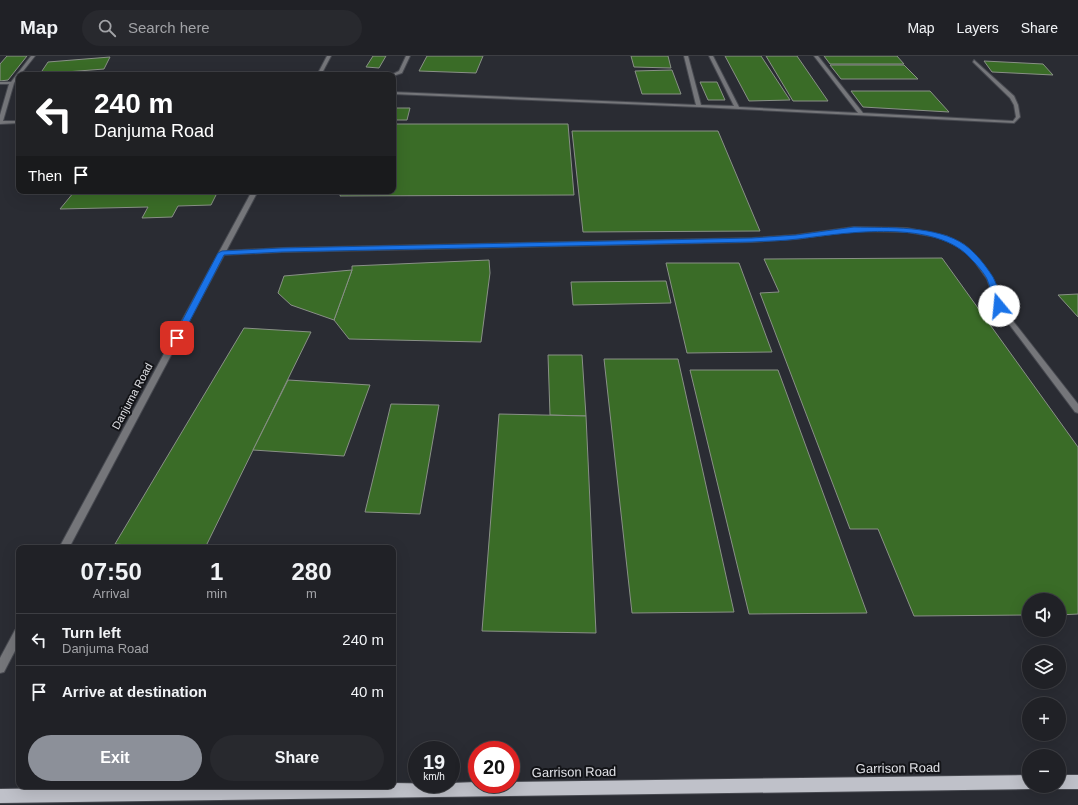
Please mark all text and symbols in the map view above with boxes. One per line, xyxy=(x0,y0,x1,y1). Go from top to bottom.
search box xyxy=(82,10,362,46)
text: Map xyxy=(20,17,58,38)
icon: search xyxy=(96,17,118,39)
text: Search here xyxy=(128,19,210,36)
text: Map xyxy=(907,20,935,36)
text: Layers xyxy=(957,20,999,36)
text: Share xyxy=(1021,20,1058,36)
icon: left xyxy=(28,88,80,140)
text: 240 m xyxy=(94,88,173,119)
text: Danjuma Road xyxy=(94,121,214,141)
icon: arrive xyxy=(70,164,92,186)
text: Then xyxy=(28,167,62,184)
position arrow xyxy=(978,285,1020,327)
pin xyxy=(160,321,194,355)
icon: arrive xyxy=(166,327,188,349)
street label: Danjuma Road xyxy=(109,361,155,431)
text: 07:50 xyxy=(80,558,142,585)
text: 1 xyxy=(210,558,223,585)
text: 280 xyxy=(292,558,332,585)
text: Arrival xyxy=(93,586,130,601)
text: min xyxy=(206,586,227,601)
text: m xyxy=(306,586,317,601)
map controls xyxy=(1022,593,1066,793)
button: sound xyxy=(1022,593,1066,637)
text: Turn left xyxy=(62,624,121,641)
icon: left xyxy=(28,629,50,651)
text: 240 m xyxy=(342,631,384,648)
text: Danjuma Road xyxy=(62,641,149,656)
button: layers xyxy=(1022,645,1066,689)
icon: arrive xyxy=(28,681,50,703)
text: Arrive at destination xyxy=(62,683,207,700)
text: 40 m xyxy=(351,683,384,700)
button: + xyxy=(1022,697,1066,741)
button: Exit xyxy=(28,735,202,781)
button: Share xyxy=(210,735,384,781)
speed limit sign: 20 xyxy=(468,741,520,793)
button: − xyxy=(1022,749,1066,793)
text: 19 xyxy=(423,751,445,773)
street label: Garrison Road xyxy=(856,760,940,776)
street label: Garrison Road xyxy=(532,764,616,780)
text: km/h xyxy=(423,771,445,782)

